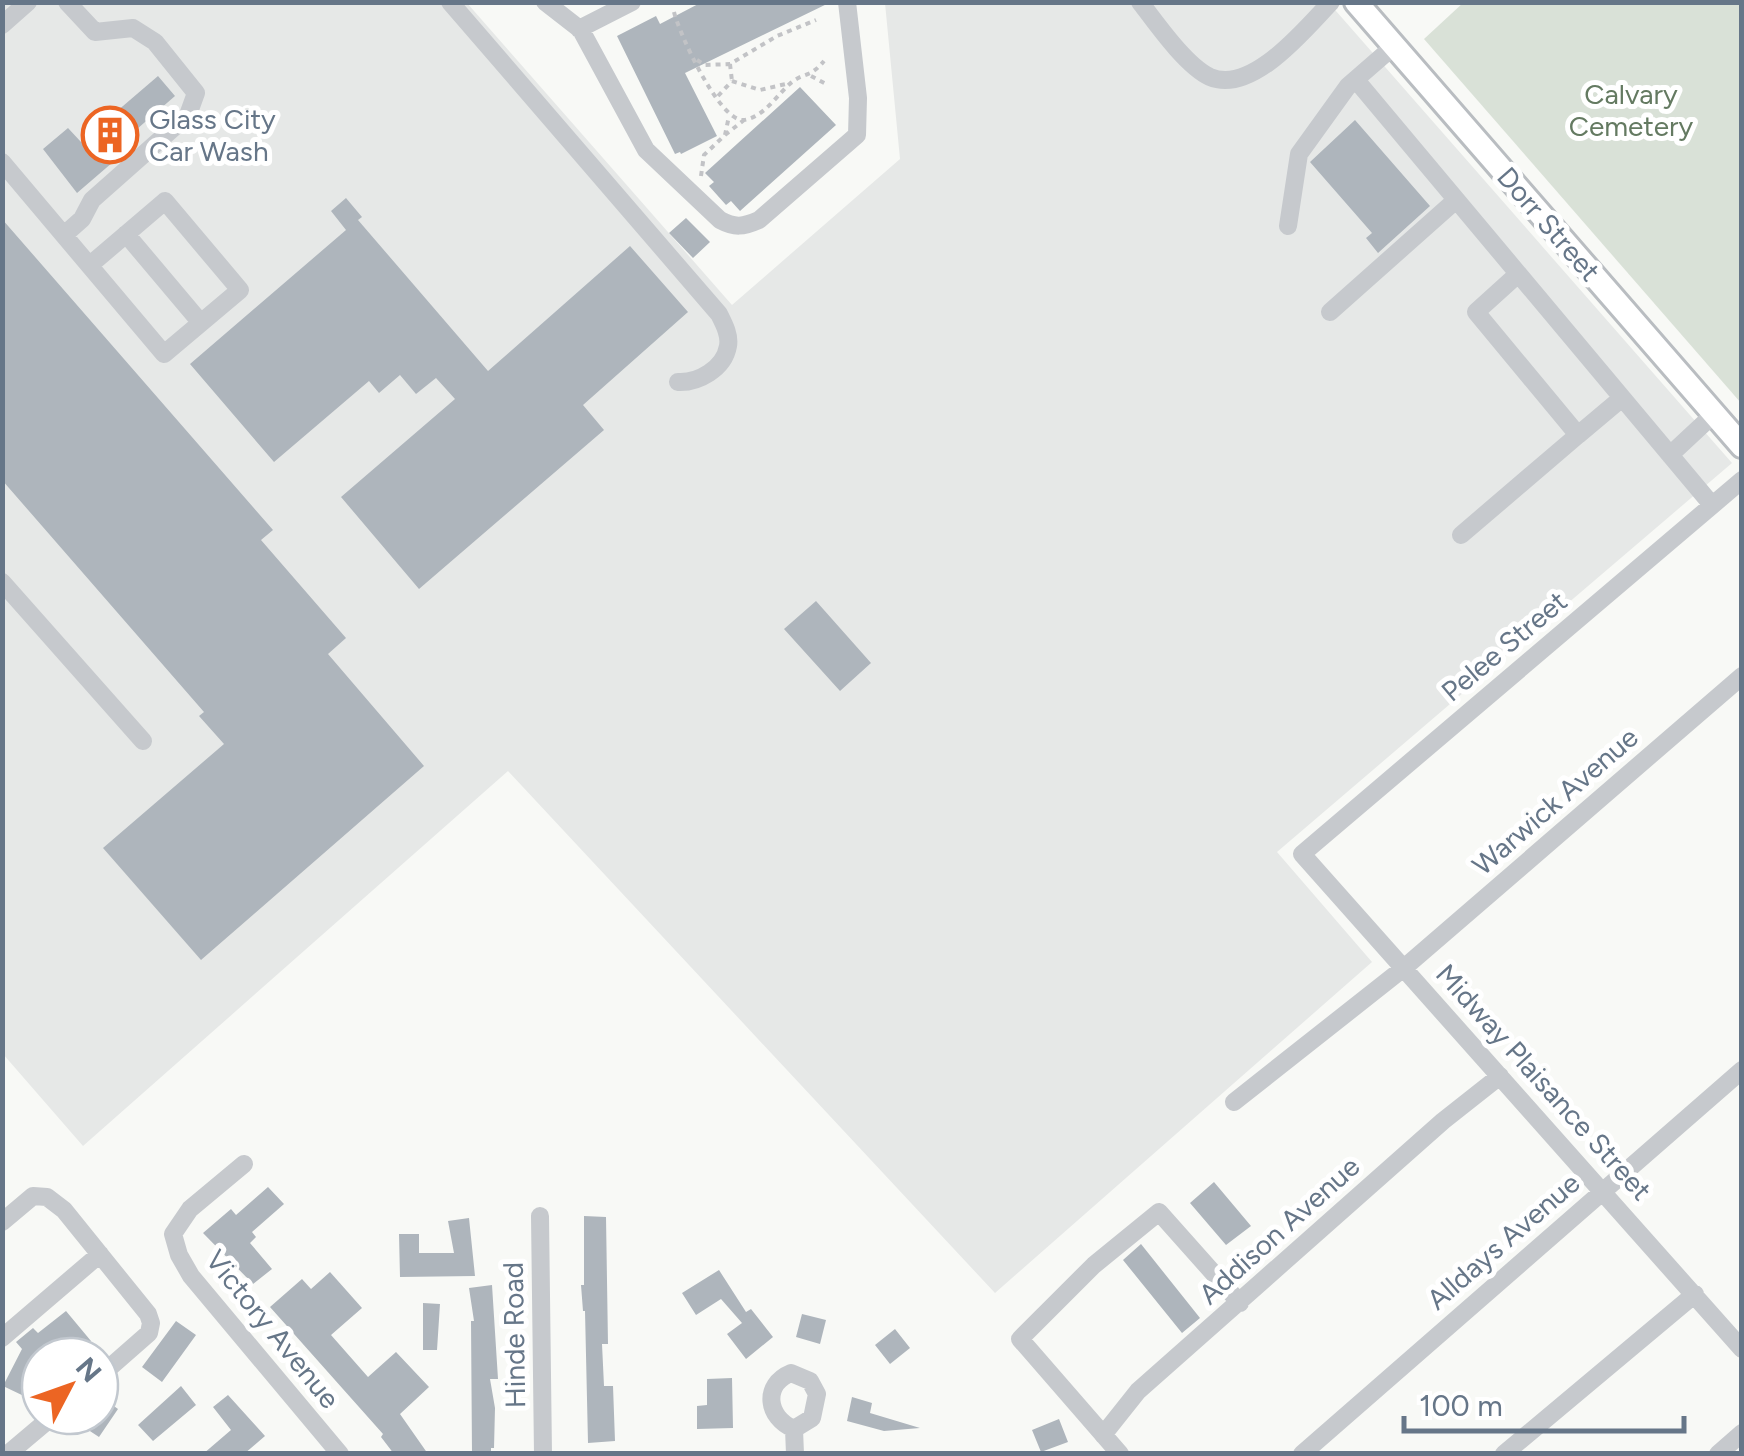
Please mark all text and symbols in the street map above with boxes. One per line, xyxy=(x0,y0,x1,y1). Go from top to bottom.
park label: Calvary Cemetery xyxy=(1569,77,1694,143)
place label: Glass City Car Wash xyxy=(149,102,276,168)
building icon: Glass City Car Wash xyxy=(80,105,140,165)
street label: Dorr Street xyxy=(1490,160,1608,288)
street label: Pelee Street xyxy=(1434,584,1574,708)
street label: Warwick Avenue xyxy=(1465,720,1645,882)
street label: Midway Plaisance Street xyxy=(1429,957,1659,1207)
street label: Addison Avenue xyxy=(1192,1149,1366,1311)
street label: Alldays Avenue xyxy=(1420,1165,1586,1317)
street label: Victory Avenue xyxy=(199,1243,347,1415)
street label: Hinde Road xyxy=(496,1262,532,1408)
north arrow xyxy=(20,1336,120,1436)
text: N xyxy=(69,1350,109,1389)
scale bar xyxy=(1404,1371,1684,1433)
text: 100 m xyxy=(1419,1387,1503,1424)

